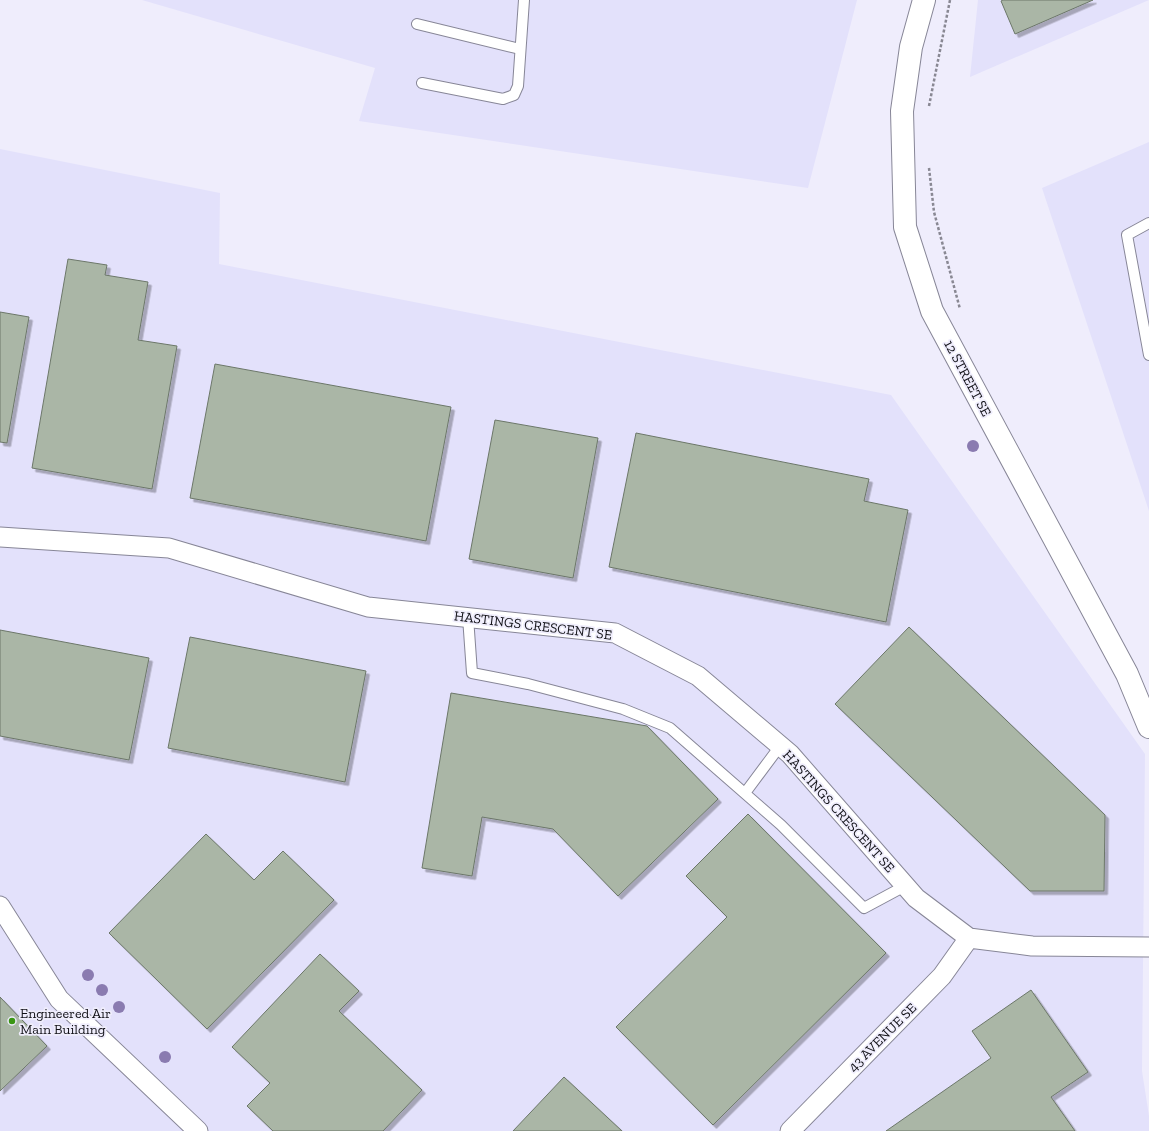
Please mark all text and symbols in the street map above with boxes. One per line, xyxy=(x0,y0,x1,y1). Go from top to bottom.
street label: 12 STREET SE xyxy=(940,337,995,419)
street label: HASTINGS CRESCENT SE xyxy=(453,607,613,644)
street label: HASTINGS CRESCENT SE xyxy=(779,747,898,876)
street label: 43 AVENUE SE xyxy=(845,1000,920,1075)
place label: Engineered Air Main Building xyxy=(20,1005,111,1038)
marker: Engineered Air Main Building xyxy=(7,1016,17,1026)

